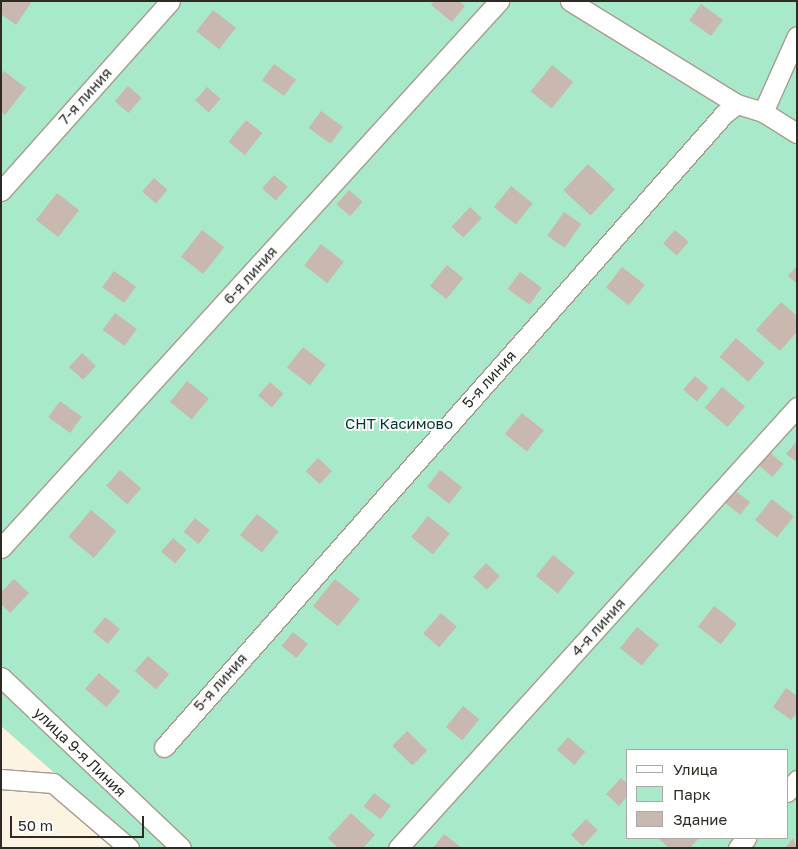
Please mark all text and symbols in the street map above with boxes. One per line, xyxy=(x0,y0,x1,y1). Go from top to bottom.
street label: 7-я линия xyxy=(55,64,115,128)
street label: 6-я линия xyxy=(219,242,281,308)
street label: 5-я линия xyxy=(458,346,520,412)
park label: СНТ Касимово xyxy=(345,415,453,433)
street label: 4-я линия xyxy=(567,594,629,660)
street label: 5-я линия xyxy=(189,649,251,715)
street label: улица 9-я Линия xyxy=(30,703,130,801)
legend xyxy=(626,749,788,839)
text: Улица xyxy=(673,760,718,778)
text: Парк xyxy=(673,785,711,803)
scale bar xyxy=(12,806,146,838)
text: Здание xyxy=(673,810,727,828)
text: 50 m xyxy=(18,816,53,834)

